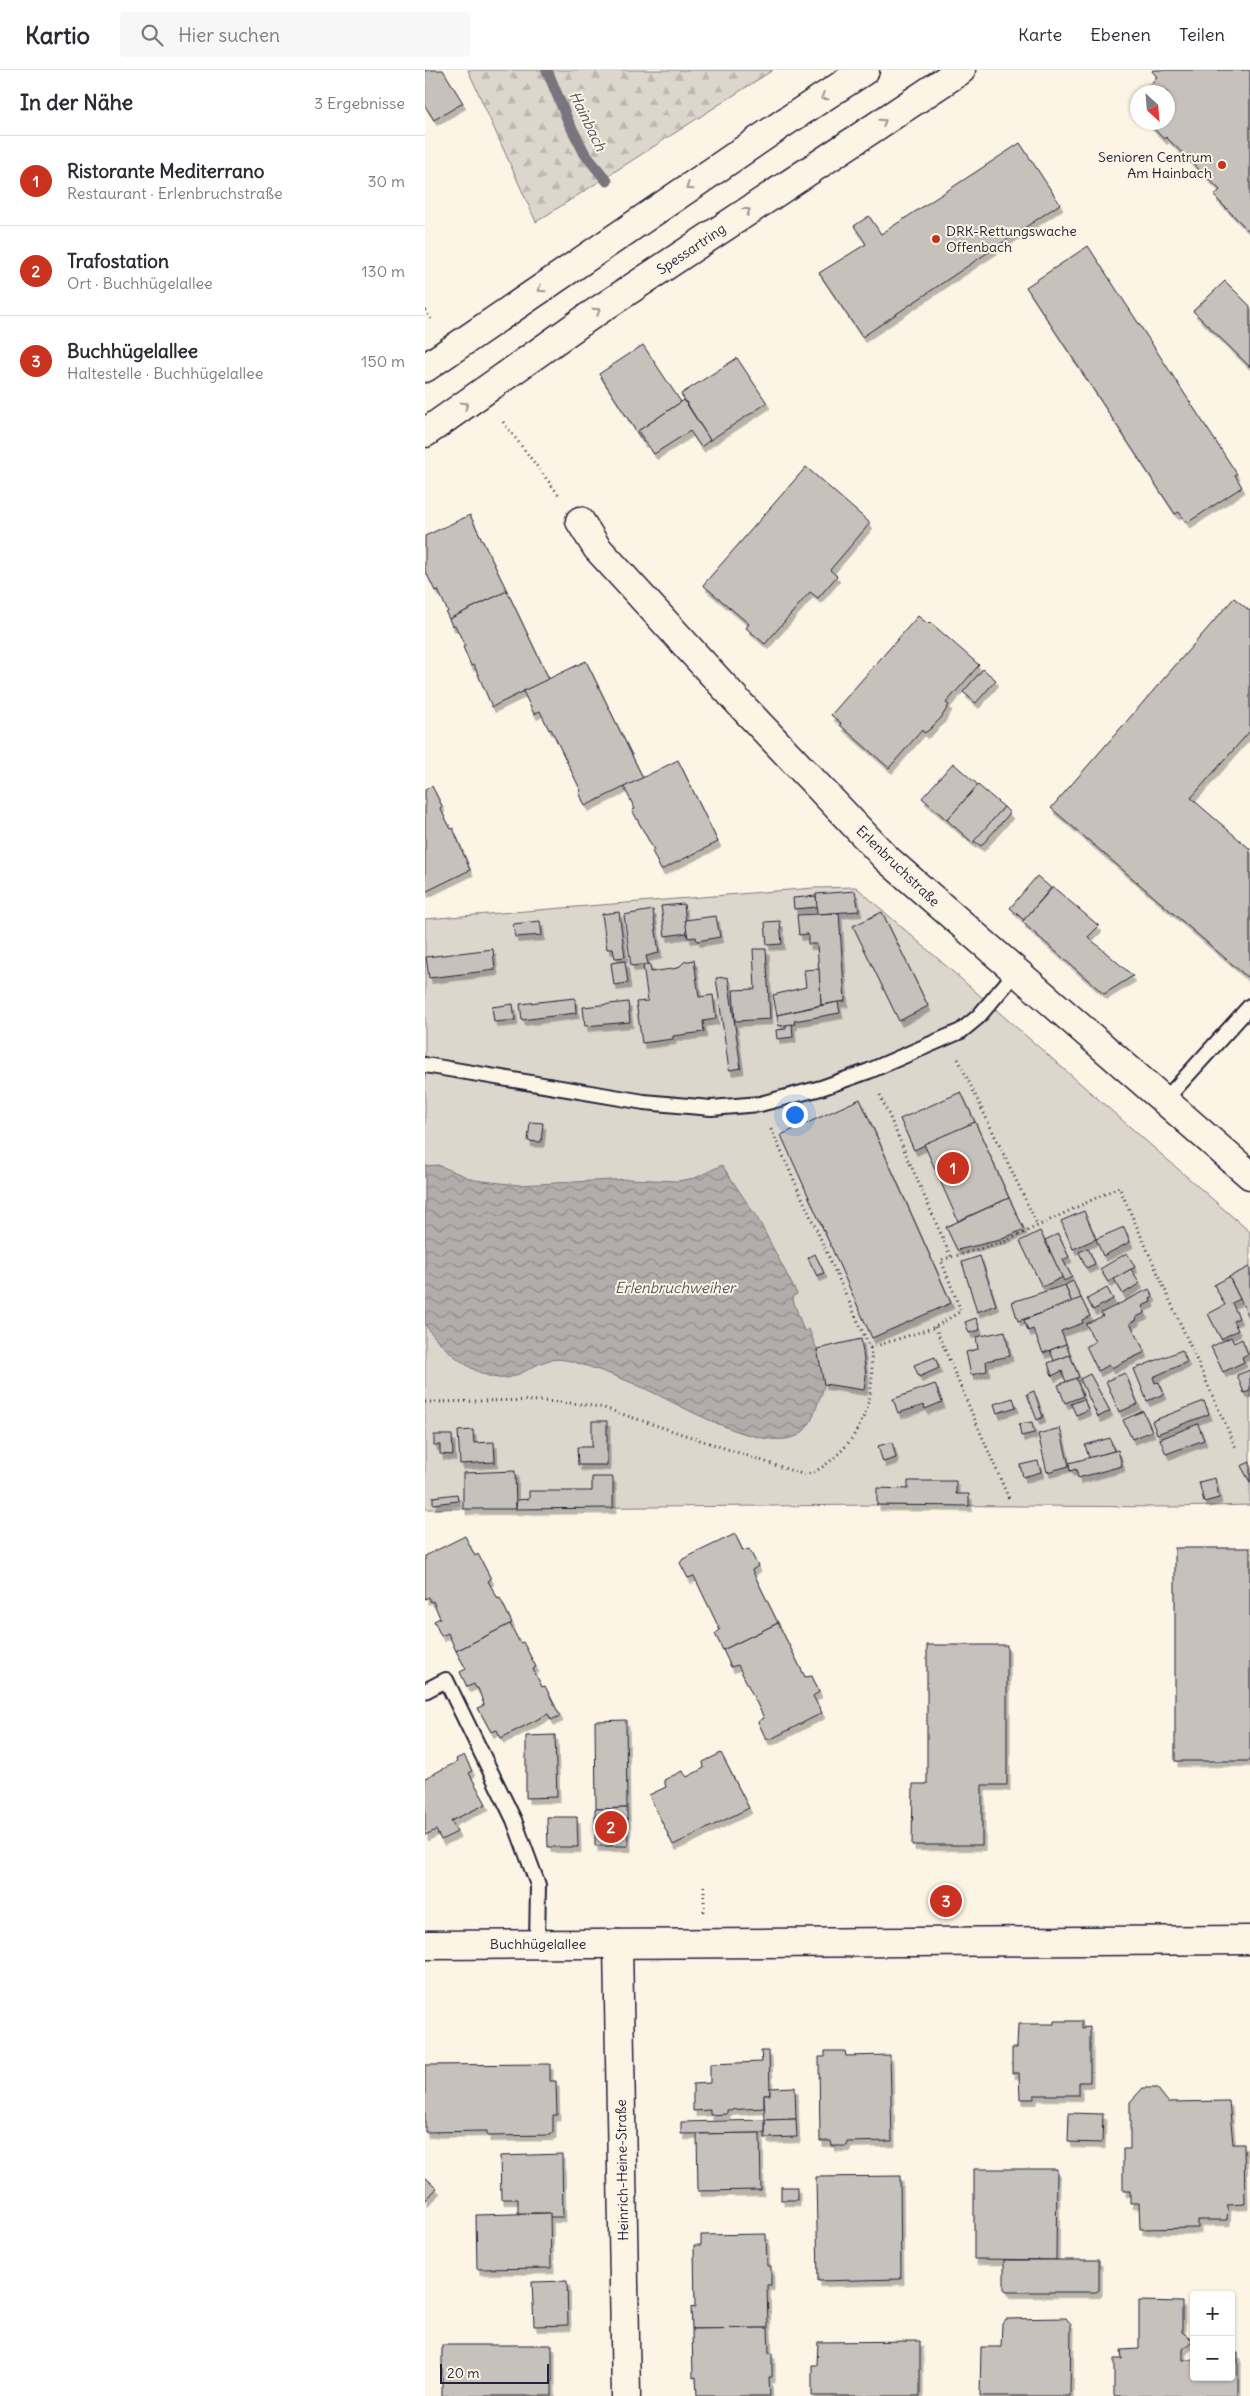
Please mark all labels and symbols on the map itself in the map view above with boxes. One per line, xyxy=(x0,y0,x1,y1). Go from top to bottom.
north arrow xyxy=(1130,85,1175,130)
water label: Hainbach xyxy=(565,88,611,154)
one-way arrow xyxy=(820,90,829,100)
one-way arrow xyxy=(877,119,887,128)
place label: Senioren Centrum Am Hainbach xyxy=(1098,148,1212,182)
marker: Senioren Centrum Am Hainbach xyxy=(1216,159,1228,171)
one-way arrow xyxy=(685,181,695,190)
one-way arrow xyxy=(742,208,751,218)
street label: Spessartring xyxy=(653,219,729,279)
place label: DRK-Rettungswache Offenbach xyxy=(946,222,1077,256)
marker: DRK-Rettungswache Offenbach xyxy=(930,233,942,245)
one-way arrow xyxy=(537,283,546,292)
one-way arrow xyxy=(592,308,601,317)
one-way arrow xyxy=(459,402,469,411)
street label: Erlenbruchstraße xyxy=(852,822,944,910)
your location xyxy=(782,1102,808,1128)
pin: 1 xyxy=(937,1149,969,1187)
water label: Erlenbruchweiher xyxy=(615,1278,737,1297)
pin: 2 xyxy=(595,1808,627,1846)
pin: 3 xyxy=(930,1882,962,1920)
street label: Buchhügelallee xyxy=(490,1935,586,1953)
street label: Heinrich-Heine-Straße xyxy=(612,2099,632,2241)
scale bar xyxy=(440,2361,549,2384)

